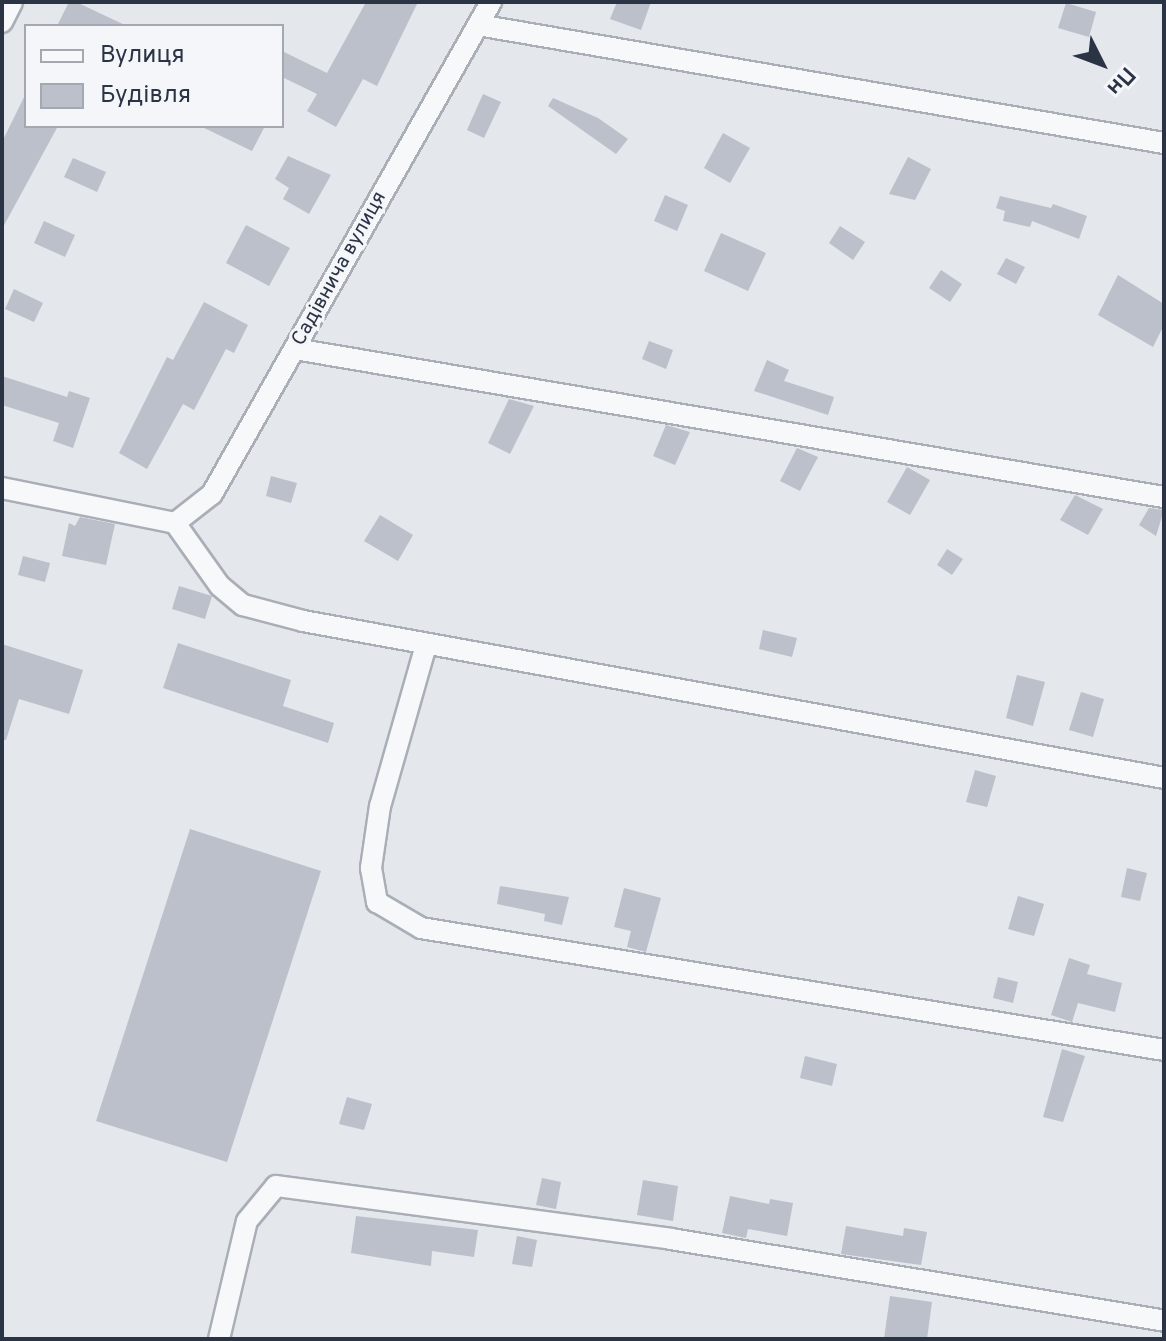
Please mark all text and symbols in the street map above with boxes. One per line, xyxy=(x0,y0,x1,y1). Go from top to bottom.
legend xyxy=(24,24,284,128)
north arrow xyxy=(1062,24,1142,104)
text: Вулиця xyxy=(100,41,184,71)
text: Пн xyxy=(1100,60,1140,100)
text: Будівля xyxy=(100,81,191,111)
street label: Садівнича вулиця xyxy=(288,188,392,350)

